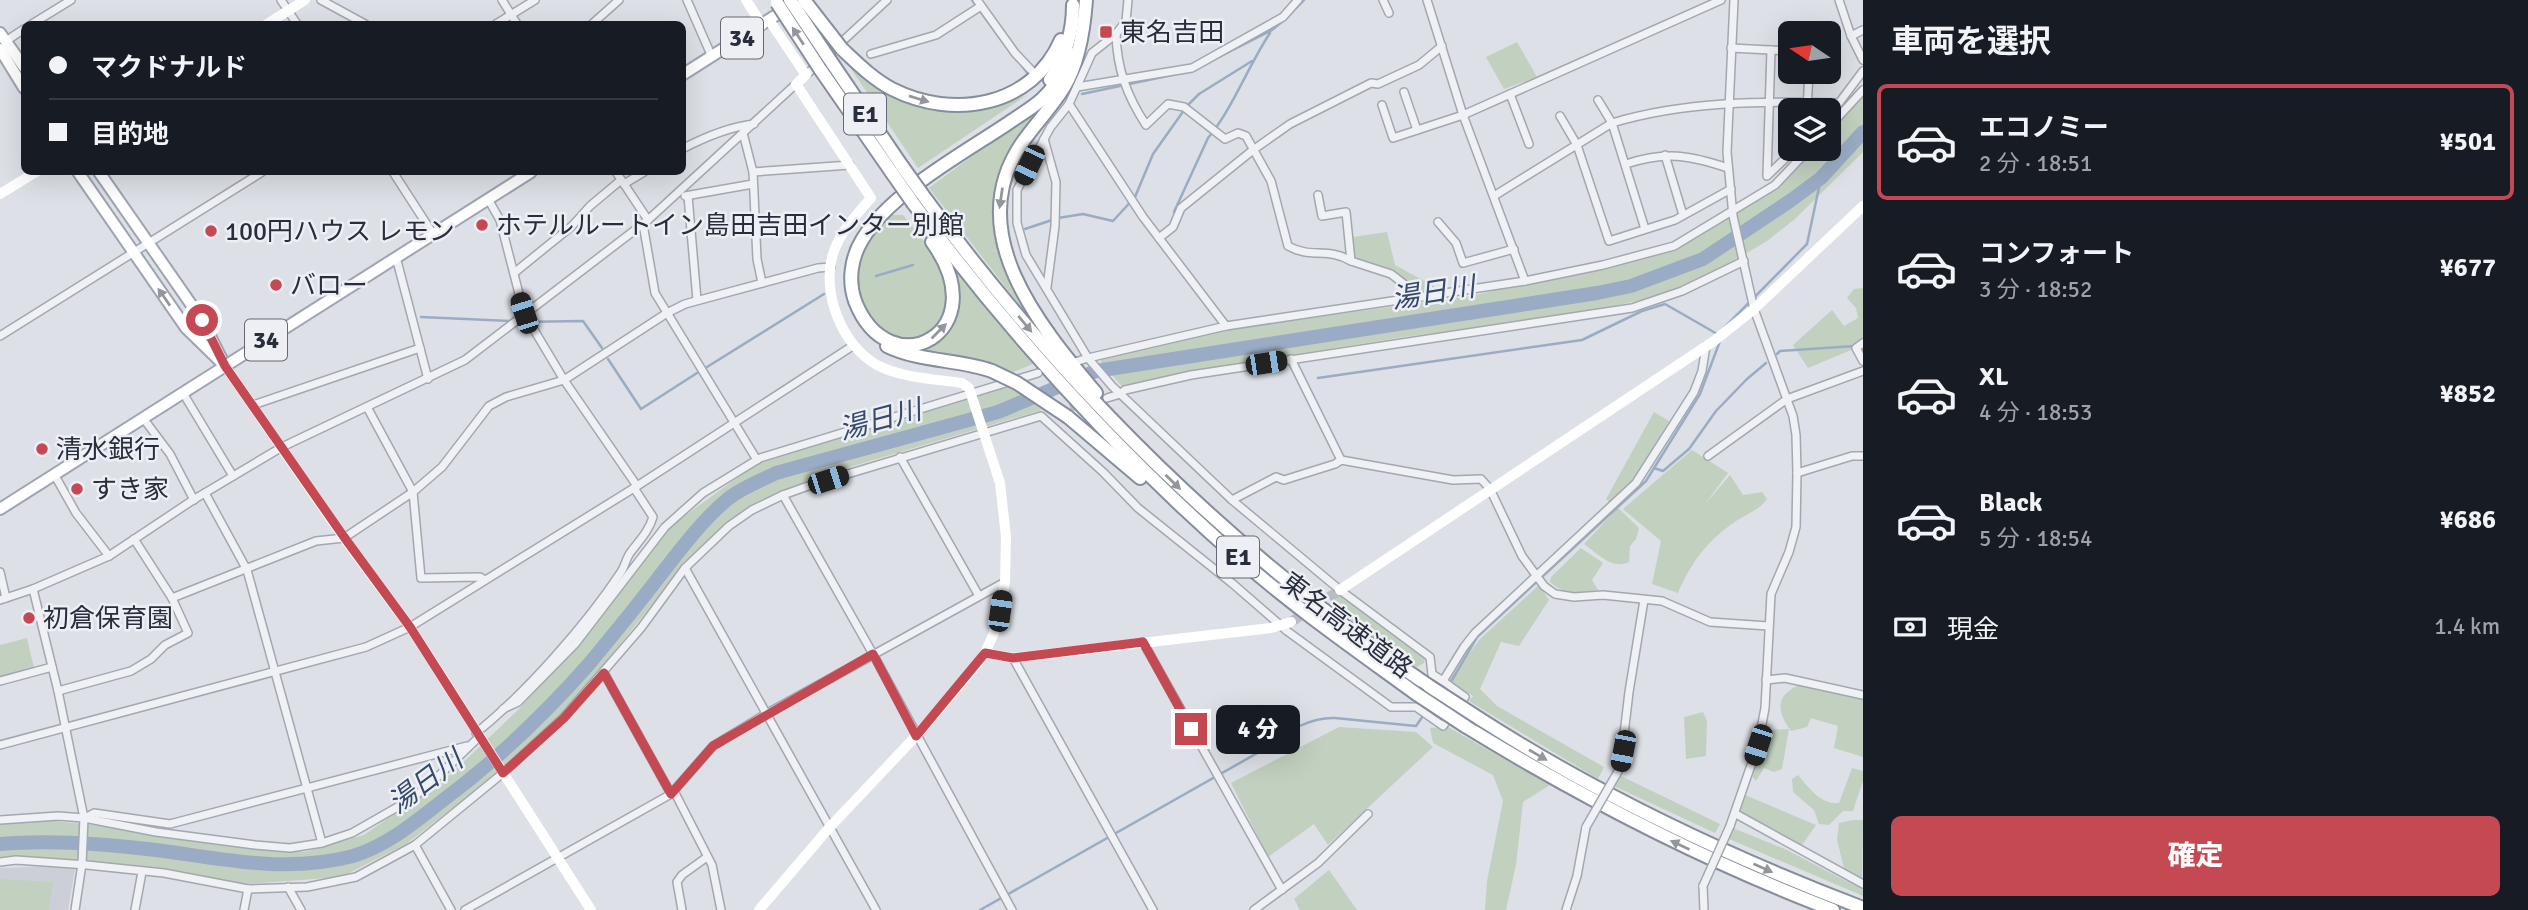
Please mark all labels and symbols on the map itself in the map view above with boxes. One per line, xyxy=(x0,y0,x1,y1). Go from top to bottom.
place label: 東名吉田 xyxy=(1120,17,1224,49)
road number: 34 xyxy=(721,18,763,58)
north arrow xyxy=(1778,21,1841,84)
marker: 東名吉田 xyxy=(1098,24,1114,40)
one-way arrow xyxy=(792,26,805,46)
road number: E1 xyxy=(844,93,886,134)
one-way arrow xyxy=(909,94,930,104)
car xyxy=(1011,142,1048,188)
one-way arrow xyxy=(995,187,1006,209)
place label: ホテルルートイン島田吉田インター別館 xyxy=(496,210,964,242)
place label: 100円ハウス レモン xyxy=(225,216,455,248)
marker: ホテルルートイン島田吉田インター別館 xyxy=(474,217,490,233)
marker: 100円ハウス レモン xyxy=(203,223,219,239)
water label: 湯日川 xyxy=(1389,269,1480,316)
place label: バロー xyxy=(290,270,368,302)
marker: バロー xyxy=(268,277,284,293)
one-way arrow xyxy=(157,288,171,306)
car xyxy=(508,290,541,336)
route start xyxy=(186,304,218,336)
one-way arrow xyxy=(1017,315,1032,333)
road number: 34 xyxy=(245,320,287,360)
one-way arrow xyxy=(931,323,948,340)
car xyxy=(1244,349,1289,377)
water label: 湯日川 xyxy=(835,392,928,447)
place label: 清水銀行 xyxy=(56,434,160,466)
marker: 清水銀行 xyxy=(34,441,50,457)
car xyxy=(805,464,852,496)
one-way arrow xyxy=(1165,473,1182,490)
place label: すき家 xyxy=(91,474,169,506)
marker: すき家 xyxy=(69,481,85,497)
road number: E1 xyxy=(1217,536,1259,578)
street label: 東名高速道路 xyxy=(1274,566,1418,686)
car xyxy=(987,589,1014,633)
place label: 初倉保育園 xyxy=(43,603,173,635)
marker: 初倉保育園 xyxy=(21,610,37,626)
callout: 4 分 xyxy=(1216,704,1300,754)
route end xyxy=(1175,713,1207,745)
car xyxy=(1742,722,1775,768)
car xyxy=(1609,728,1638,774)
water label: 湯日川 xyxy=(382,741,472,821)
one-way arrow xyxy=(1529,749,1548,761)
one-way arrow xyxy=(1670,839,1690,851)
one-way arrow xyxy=(1753,862,1773,874)

